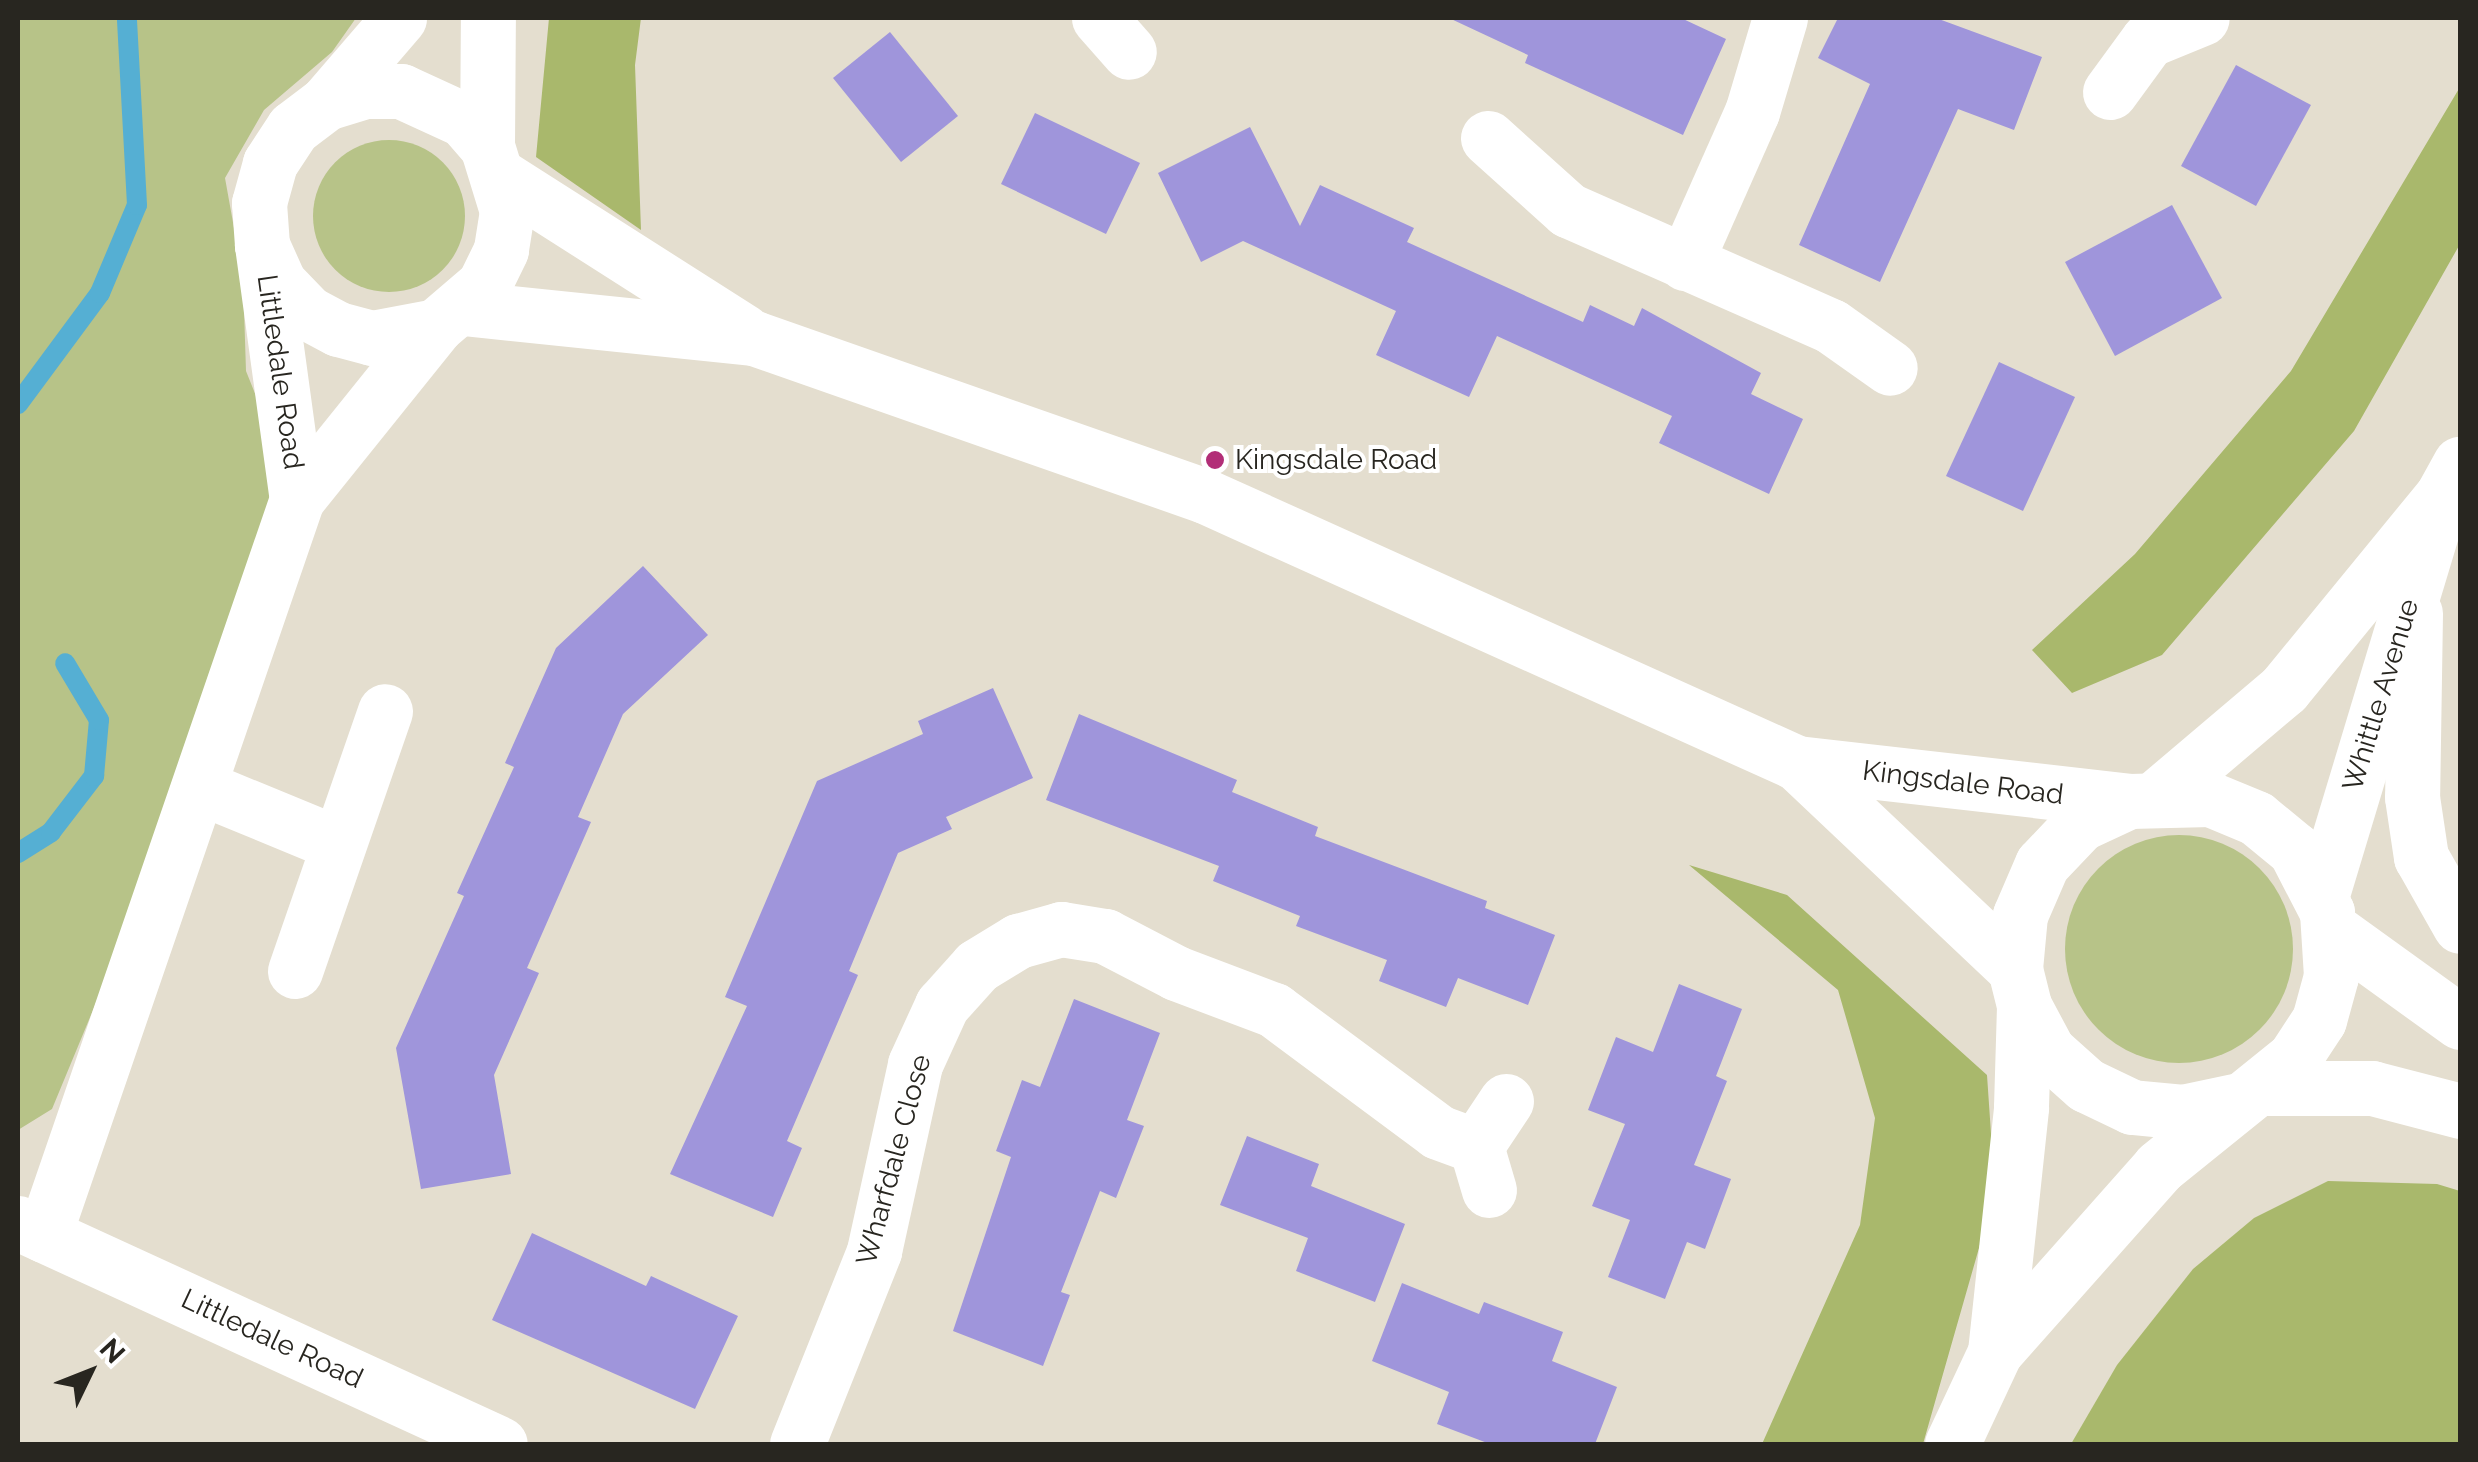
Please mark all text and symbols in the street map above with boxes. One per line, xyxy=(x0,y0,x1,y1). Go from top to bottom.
street label: Littledale Road xyxy=(250,272,310,472)
place label: Kingsdale Road xyxy=(1235,443,1437,477)
marker: Kingsdale Road xyxy=(1204,449,1226,471)
street label: Whittle Avenue xyxy=(2336,594,2426,796)
street label: Kingsdale Road xyxy=(1861,754,2065,812)
street label: Wharfdale Close xyxy=(850,1051,938,1269)
street label: Littledale Road xyxy=(176,1282,368,1396)
north arrow xyxy=(40,1322,140,1422)
text: N xyxy=(93,1332,132,1370)

